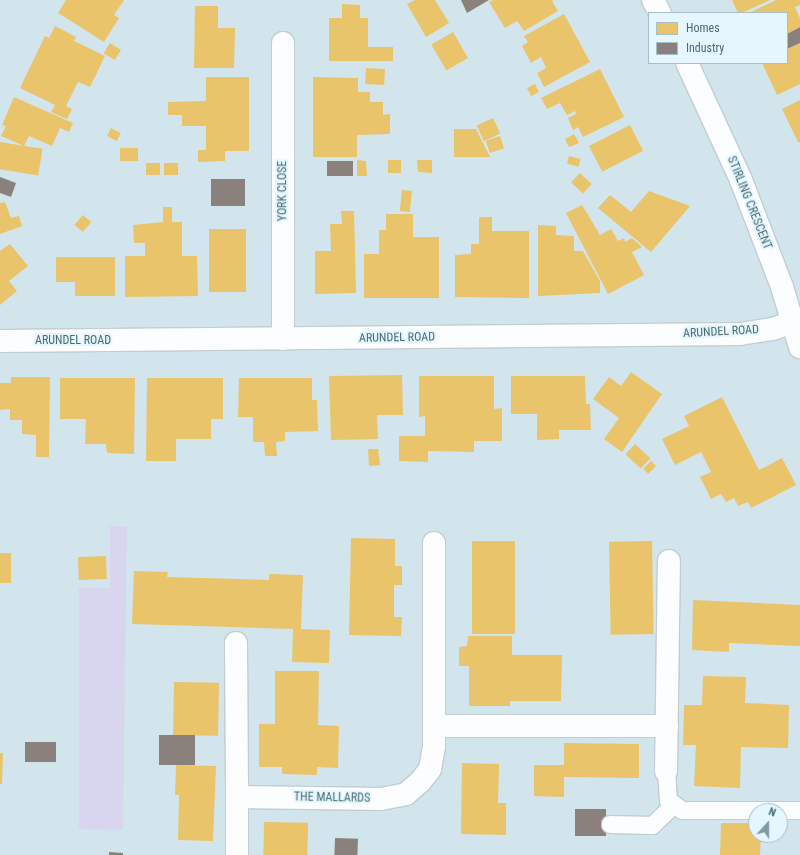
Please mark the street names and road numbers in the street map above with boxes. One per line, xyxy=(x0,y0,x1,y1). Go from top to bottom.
street label: STIRLING CRESCENT xyxy=(724,154,774,252)
street label: YORK CLOSE xyxy=(276,161,290,221)
street label: ARUNDEL ROAD xyxy=(683,323,759,341)
street label: ARUNDEL ROAD xyxy=(359,330,435,346)
street label: ARUNDEL ROAD xyxy=(35,334,111,348)
street label: THE MALLARDS xyxy=(294,790,370,806)

